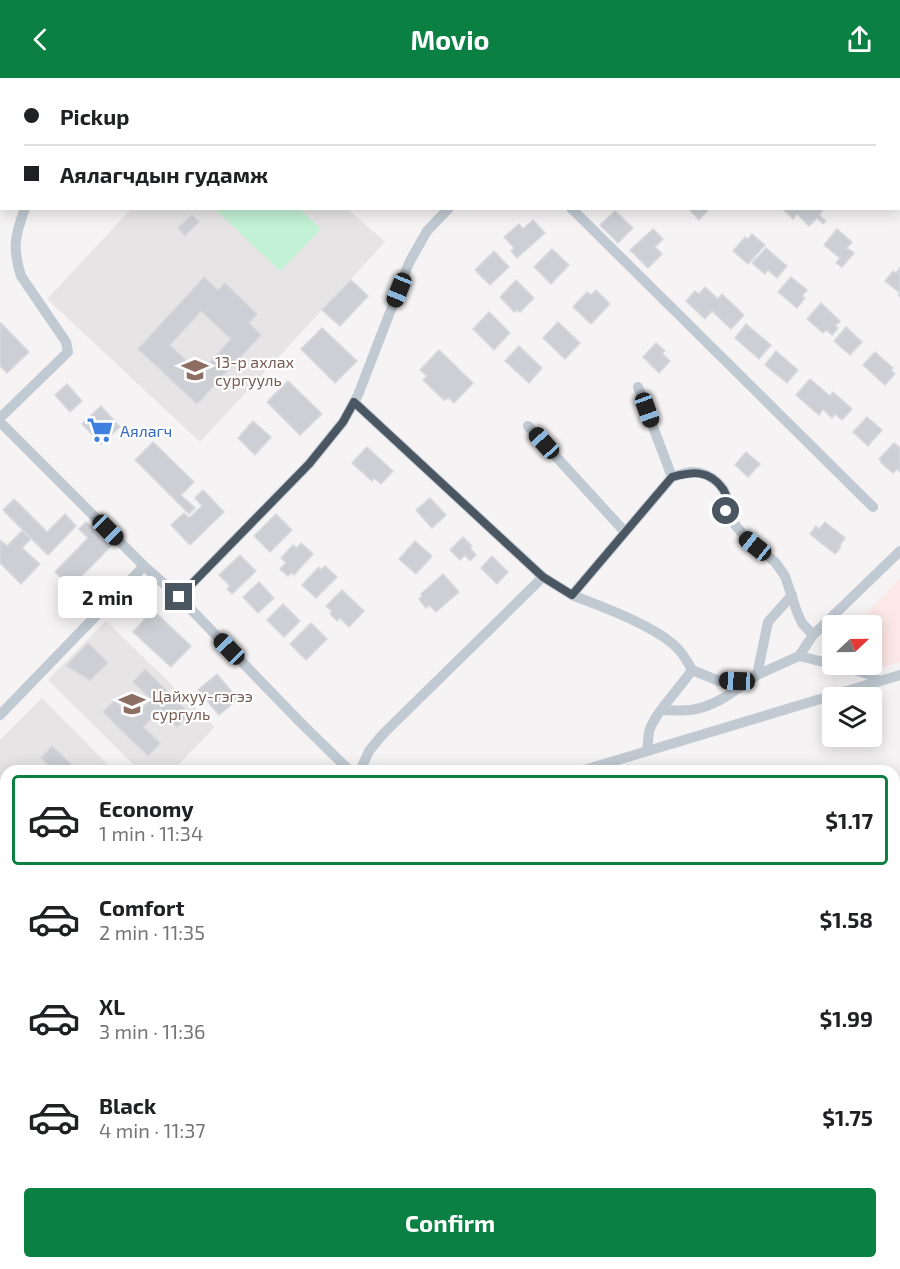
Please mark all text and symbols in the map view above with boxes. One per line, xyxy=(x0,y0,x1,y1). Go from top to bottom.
icon: back xyxy=(24,23,57,56)
text: Movio xyxy=(410,23,490,55)
icon: share xyxy=(843,23,876,56)
text: Pickup xyxy=(60,103,129,129)
text: Аялагчдын гудамж xyxy=(60,161,268,187)
car xyxy=(384,270,414,310)
place label: 13-р ахлах сургууль xyxy=(215,352,294,390)
school or university icon: 13-р ахлах сургууль xyxy=(180,355,210,385)
car xyxy=(632,390,662,430)
supermarket icon: Аялагч xyxy=(85,415,115,445)
place label: Аялагч xyxy=(120,421,172,440)
car xyxy=(525,424,563,462)
route start xyxy=(712,497,739,524)
car xyxy=(89,511,127,549)
car xyxy=(735,528,775,564)
callout: 2 min xyxy=(59,576,158,618)
route end xyxy=(165,583,192,610)
text: 2 min xyxy=(82,585,133,609)
north arrow xyxy=(822,615,882,675)
map controls xyxy=(822,615,882,747)
car xyxy=(210,630,248,668)
car xyxy=(719,671,755,691)
place label: Цайхуу-гэгээ сургуль xyxy=(152,686,253,724)
button: layers xyxy=(822,687,882,747)
school or university icon: Цайхуу-гэгээ сургуль xyxy=(117,689,147,719)
icon: car xyxy=(27,793,81,847)
text: Economy xyxy=(99,795,194,821)
text: $1.17 xyxy=(825,807,873,833)
text: 1 min · 11:34 xyxy=(99,821,203,845)
icon: car xyxy=(27,892,81,946)
text: Comfort xyxy=(99,894,184,920)
text: $1.58 xyxy=(820,906,873,932)
text: 2 min · 11:35 xyxy=(99,920,205,944)
icon: car xyxy=(27,991,81,1045)
text: XL xyxy=(99,993,125,1019)
text: $1.99 xyxy=(819,1005,873,1031)
text: 3 min · 11:36 xyxy=(99,1019,206,1043)
icon: car xyxy=(27,1090,81,1144)
text: Black xyxy=(99,1092,156,1118)
text: $1.75 xyxy=(822,1104,873,1130)
text: 4 min · 11:37 xyxy=(99,1118,206,1142)
button: Confirm xyxy=(24,1188,876,1257)

